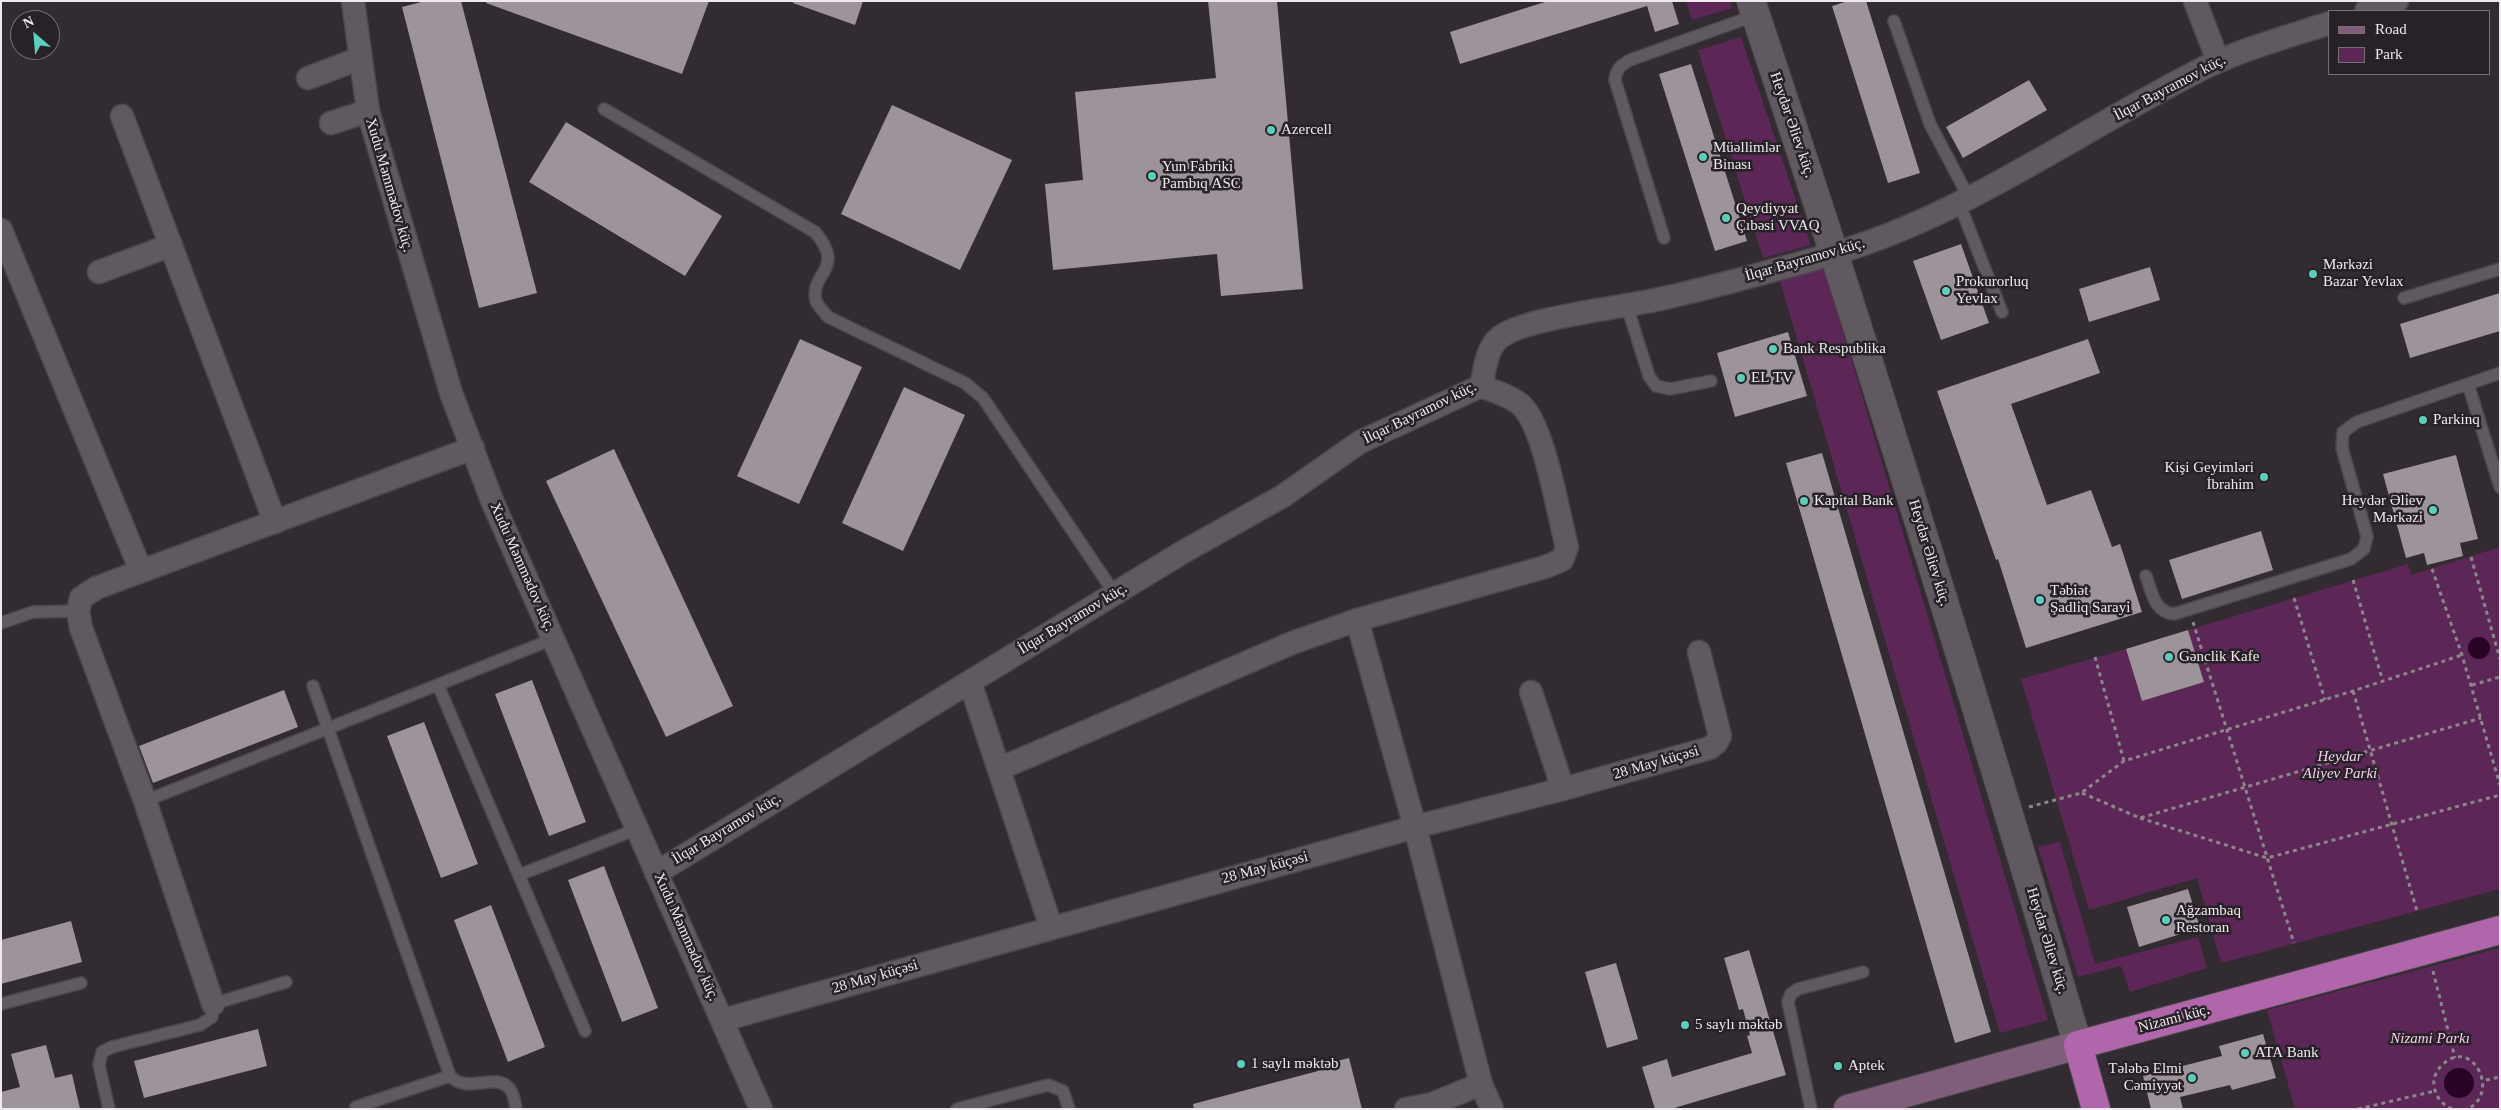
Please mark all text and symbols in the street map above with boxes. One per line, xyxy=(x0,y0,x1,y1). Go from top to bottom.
north arrow xyxy=(10,10,60,60)
legend xyxy=(2328,10,2491,75)
text: N xyxy=(21,13,36,31)
text: Road xyxy=(2375,21,2407,37)
text: Park xyxy=(2375,46,2403,62)
street label: İlqar Bayramov küç. xyxy=(2111,51,2229,125)
street label: Heydər Əliev küç. xyxy=(1766,70,1818,180)
street label: Xudu Məmmədov küç. xyxy=(361,116,417,254)
place label: Azercell xyxy=(1281,121,1332,139)
marker: Azercell xyxy=(1265,124,1277,136)
place label: Müəllimlər Binası xyxy=(1713,139,1780,174)
marker: Müəllimlər Binası xyxy=(1697,151,1709,163)
place label: Yun Fabriki Pambıq ASC xyxy=(1162,158,1241,193)
marker: Yun Fabriki Pambıq ASC xyxy=(1146,170,1158,182)
place label: Qeydiyyat Çıbəsi VVAQ xyxy=(1736,200,1819,235)
marker: Qeydiyyat Çıbəsi VVAQ xyxy=(1720,212,1732,224)
street label: İlqar Bayramov küç. xyxy=(1743,234,1867,286)
place label: Mərkəzi Bazar Yevlax xyxy=(2323,256,2404,291)
marker: Mərkəzi Bazar Yevlax xyxy=(2307,268,2319,280)
place label: Prokurorluq Yevlax xyxy=(1956,273,2028,308)
marker: Prokurorluq Yevlax xyxy=(1940,285,1952,297)
place label: Bank Respublika xyxy=(1783,340,1886,358)
marker: Bank Respublika xyxy=(1767,343,1779,355)
place label: EL TV xyxy=(1751,369,1793,387)
marker: EL TV xyxy=(1735,372,1747,384)
street label: İlqar Bayramov küç. xyxy=(1360,378,1480,448)
place label: Parkinq xyxy=(2433,411,2480,429)
marker: Parkinq xyxy=(2417,414,2429,426)
place label: Kişi Geyimləri İbrahim xyxy=(2164,459,2254,494)
marker: Kişi Geyimləri İbrahim xyxy=(2258,471,2270,483)
place label: Kapital Bank xyxy=(1814,492,1894,510)
place label: Heydər Əliev Mərkəzi xyxy=(2342,492,2423,527)
marker: Kapital Bank xyxy=(1798,495,1810,507)
street label: Heydər Əliev küç. xyxy=(1904,498,1954,608)
street label: Xudu Məmmədov küç. xyxy=(486,500,558,634)
marker: Heydər Əliev Mərkəzi xyxy=(2427,504,2439,516)
street label: İlqar Bayramov küç. xyxy=(1015,579,1131,659)
place label: Təbiət Şadliq Sarayi xyxy=(2050,582,2130,617)
marker: Təbiət Şadliq Sarayi xyxy=(2034,594,2046,606)
place label: Gənclik Kafe xyxy=(2179,648,2259,666)
marker: Gənclik Kafe xyxy=(2163,651,2175,663)
street label: 28 May küçəsi xyxy=(1611,742,1701,784)
park label: Heydar Aliyev Parki xyxy=(2303,748,2377,783)
street label: İlqar Bayramov küç. xyxy=(669,789,785,869)
street label: 28 May küçəsi xyxy=(1220,848,1310,888)
street label: Xudu Məmmədov küç. xyxy=(650,870,722,1004)
street label: Heydər Əliev küç. xyxy=(2022,886,2072,996)
place label: Ağzambaq Restoran xyxy=(2176,902,2241,937)
marker: Ağzambaq Restoran xyxy=(2160,914,2172,926)
street label: 28 May küçəsi xyxy=(830,956,920,998)
street label: Nizami küç. xyxy=(2136,1001,2212,1037)
place label: 5 saylı məktəb xyxy=(1695,1016,1782,1034)
marker: 5 saylı məktəb xyxy=(1679,1019,1691,1031)
park label: Nizami Parkı xyxy=(2390,1030,2470,1048)
place label: ATA Bank xyxy=(2255,1044,2318,1062)
marker: ATA Bank xyxy=(2239,1047,2251,1059)
place label: 1 saylı məktəb xyxy=(1251,1055,1338,1073)
place label: Aptek xyxy=(1848,1057,1885,1075)
marker: 1 saylı məktəb xyxy=(1235,1058,1247,1070)
marker: Aptek xyxy=(1832,1060,1844,1072)
place label: Tələbə Elmi Cəmiyyət xyxy=(2108,1060,2182,1095)
marker: Tələbə Elmi Cəmiyyət xyxy=(2186,1072,2198,1084)

